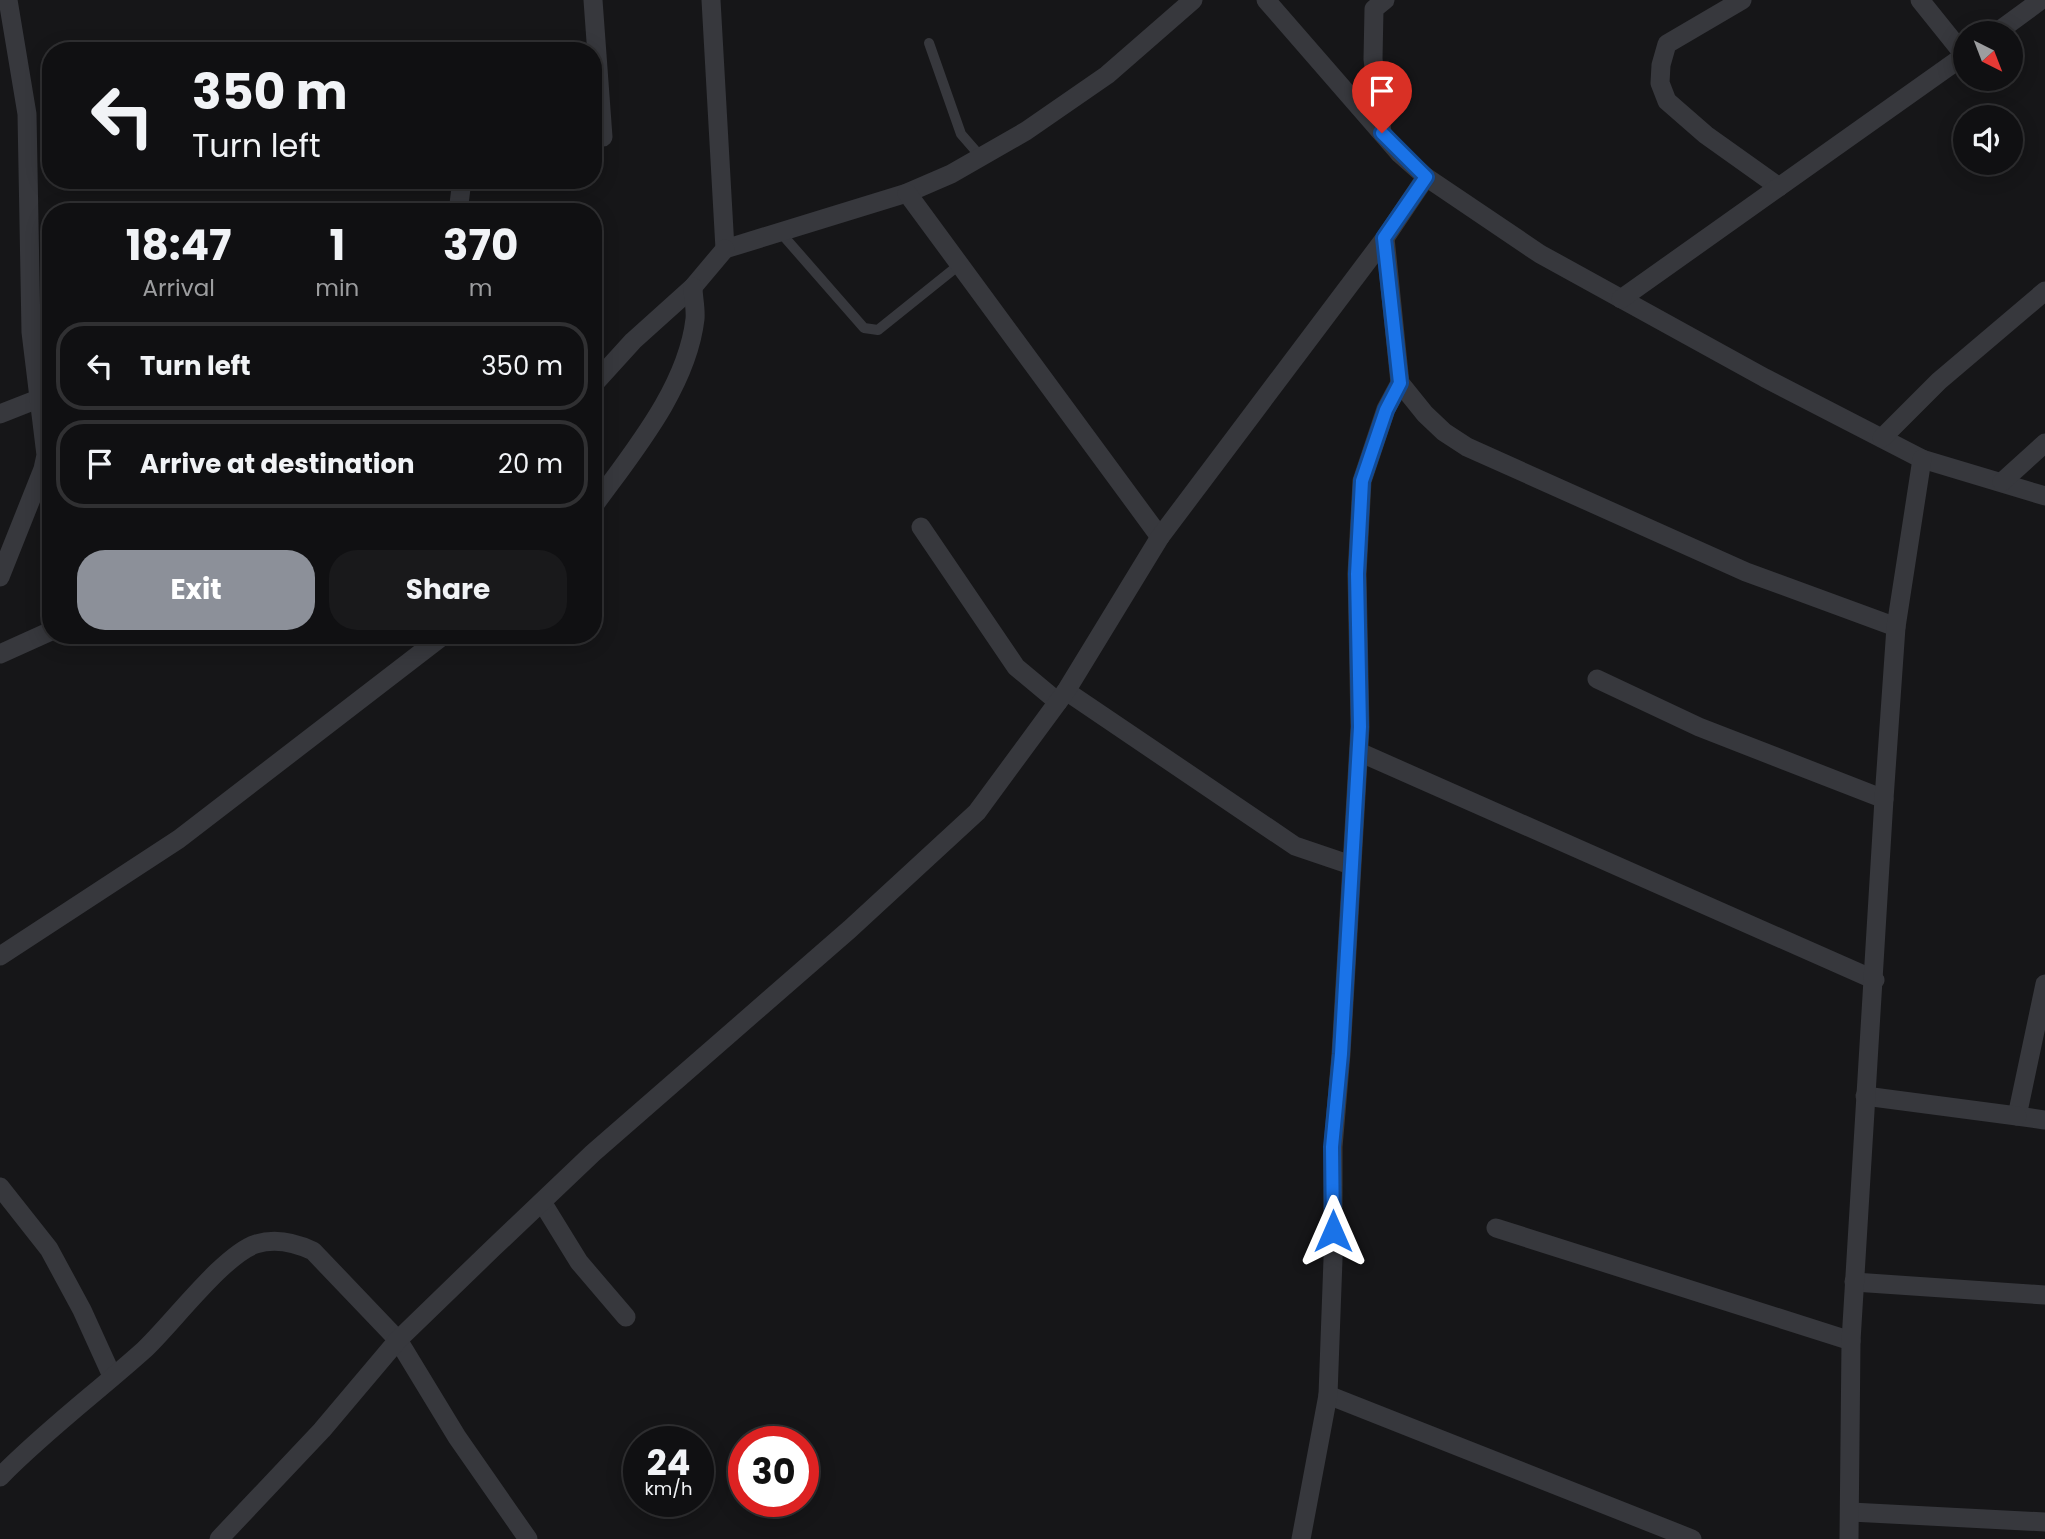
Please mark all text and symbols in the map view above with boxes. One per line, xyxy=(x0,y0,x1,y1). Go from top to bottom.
north arrow xyxy=(1953,21,2023,91)
map controls xyxy=(1953,21,2023,175)
text: 350 m xyxy=(192,58,348,126)
pin xyxy=(1352,61,1412,133)
icon: left xyxy=(77,70,168,161)
icon: arrive xyxy=(1363,72,1401,110)
button: sound xyxy=(1953,105,2023,175)
text: Turn left xyxy=(192,123,321,168)
text: 18:47 xyxy=(126,216,232,275)
text: 1 xyxy=(329,216,345,275)
text: 370 xyxy=(443,216,518,275)
text: Arrival xyxy=(142,272,215,304)
text: min xyxy=(315,272,359,304)
text: m xyxy=(469,272,493,304)
icon: left xyxy=(81,347,119,385)
text: Turn left xyxy=(140,348,251,384)
text: 350 m xyxy=(481,348,563,384)
icon: arrive xyxy=(81,445,119,483)
text: Arrive at destination xyxy=(140,446,415,482)
text: 20 m xyxy=(498,446,563,482)
button: Exit xyxy=(77,550,315,630)
button: Share xyxy=(329,550,567,630)
position arrow xyxy=(1296,1194,1370,1268)
speed limit sign: 30 xyxy=(728,1426,819,1517)
text: 24 xyxy=(647,1438,690,1487)
text: km/h xyxy=(645,1476,692,1501)

